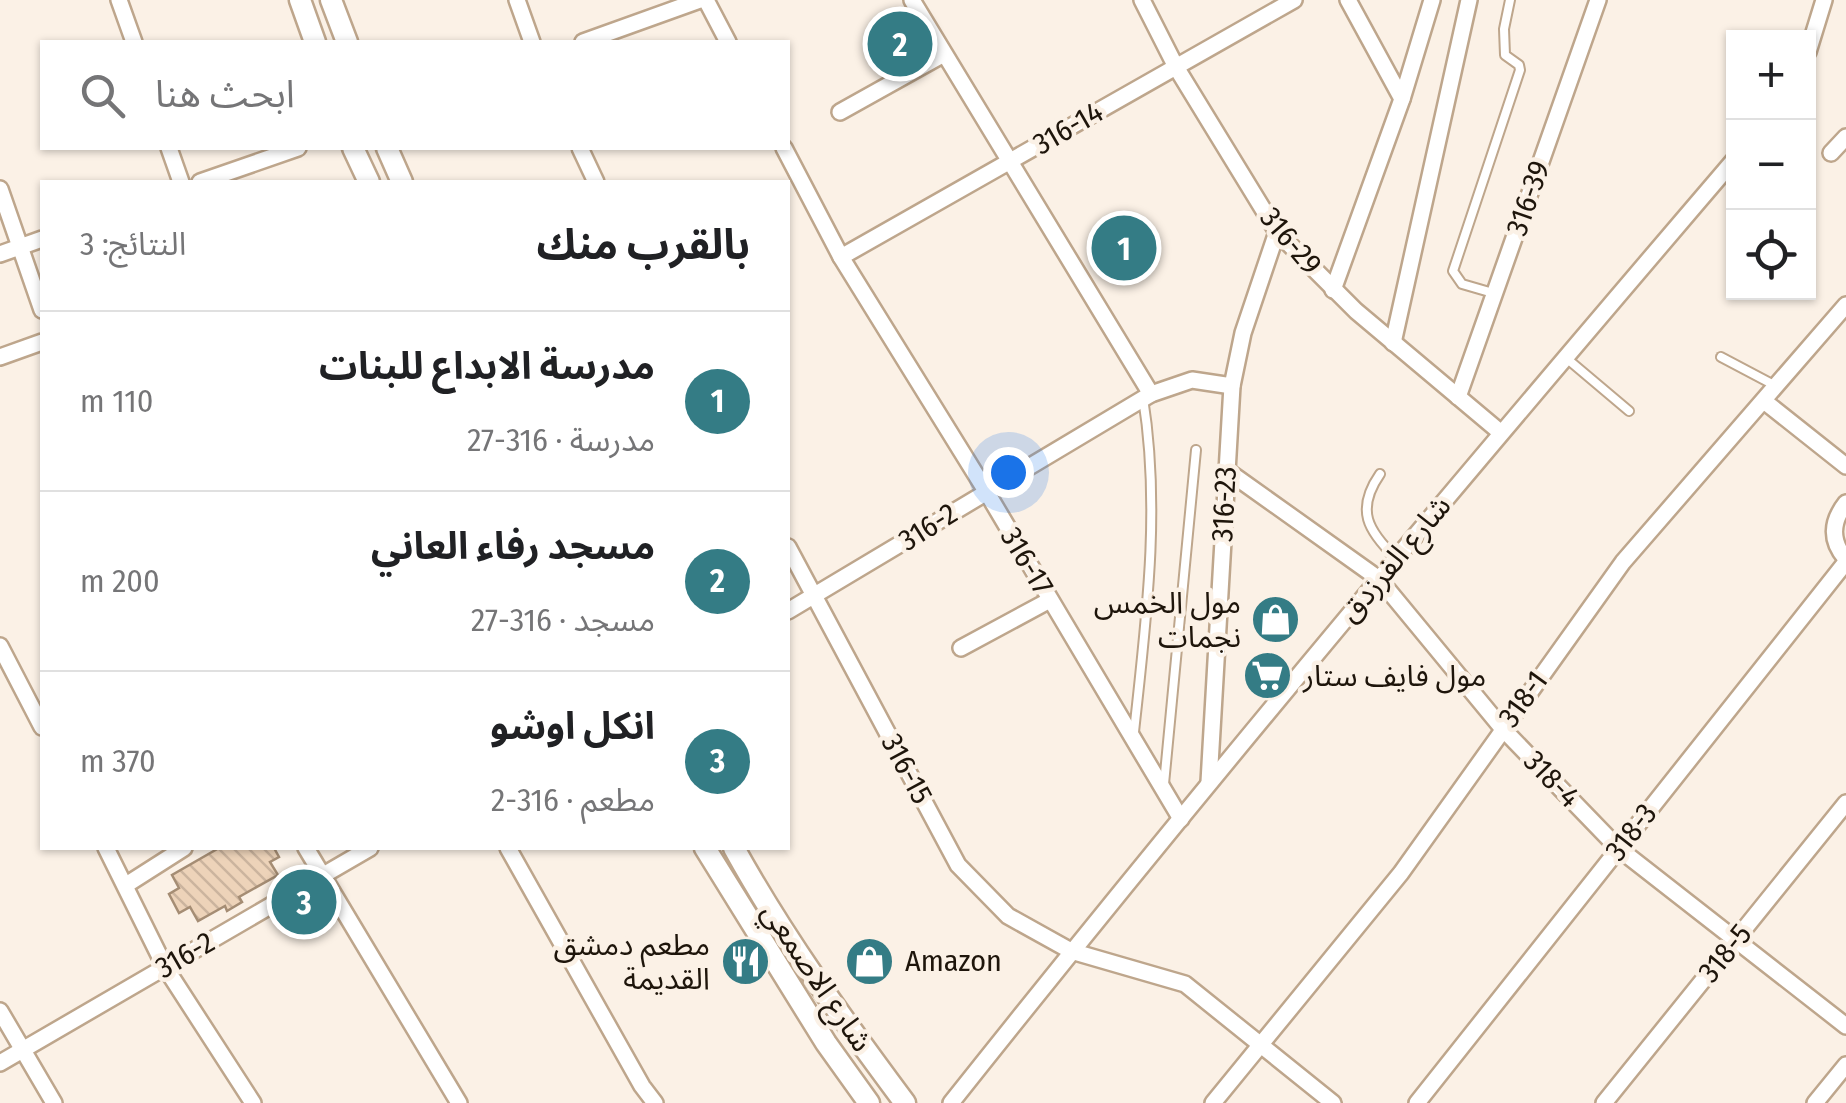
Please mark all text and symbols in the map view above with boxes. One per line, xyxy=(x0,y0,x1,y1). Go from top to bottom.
pin: 2 xyxy=(868,7,932,82)
map controls xyxy=(1726,30,1816,300)
button: + xyxy=(1726,30,1816,120)
search box xyxy=(40,40,790,150)
icon: search xyxy=(75,68,130,123)
text: ابحث هنا xyxy=(155,71,295,117)
street label: 316-14 xyxy=(1027,94,1109,162)
button: − xyxy=(1726,120,1816,210)
street label: 316-39 xyxy=(1499,156,1557,240)
street label: 316-29 xyxy=(1253,200,1329,282)
pin: 1 xyxy=(1092,210,1156,286)
button: locate xyxy=(1726,210,1816,300)
text: بالقرب منك xyxy=(537,220,750,270)
text: النتائج: 3 xyxy=(80,225,186,263)
text: مدرسة الابداع للبنات xyxy=(319,343,655,389)
text: 110 m xyxy=(80,382,153,420)
text: 1 xyxy=(711,382,724,420)
text: مدرسة · 316-27 xyxy=(467,421,655,459)
your location xyxy=(983,447,1034,498)
street label: 316-23 xyxy=(1204,465,1244,543)
street label: شارع الفرزدق xyxy=(1331,488,1462,632)
street label: 316-2 xyxy=(892,495,964,559)
street label: 316-17 xyxy=(993,521,1061,601)
text: مسجد رفاء العاني xyxy=(371,523,655,569)
text: 200 m xyxy=(80,562,160,600)
text: 2 xyxy=(710,562,725,600)
place label: مول الخمس نجمات xyxy=(1094,585,1241,655)
shop icon: مول الخمس نجمات xyxy=(1250,594,1302,646)
text: مسجد · 316-27 xyxy=(471,601,655,639)
supermarket icon: مول فايف ستار xyxy=(1242,650,1294,702)
place label: مول فايف ستار xyxy=(1302,658,1486,694)
street label: 318-1 xyxy=(1491,664,1555,734)
text: انكل اوشو xyxy=(490,703,655,749)
street label: 316-15 xyxy=(874,728,940,810)
text: 370 m xyxy=(80,742,156,780)
text: 3 xyxy=(710,742,725,780)
street label: 318-4 xyxy=(1517,743,1587,815)
text: مطعم · 316-2 xyxy=(491,781,655,819)
street label: 318-3 xyxy=(1598,796,1664,868)
pin: 3 xyxy=(272,864,336,940)
street label: شارع الاصمعي xyxy=(750,896,880,1061)
street label: 318-5 xyxy=(1691,917,1759,989)
street label: 316-2 xyxy=(149,924,221,986)
place label: مطعم دمشق القديمة xyxy=(554,927,710,997)
shop icon: Amazon xyxy=(844,935,896,987)
restaurant icon: مطعم دمشق القديمة xyxy=(719,936,771,988)
place label: Amazon xyxy=(905,943,1002,979)

